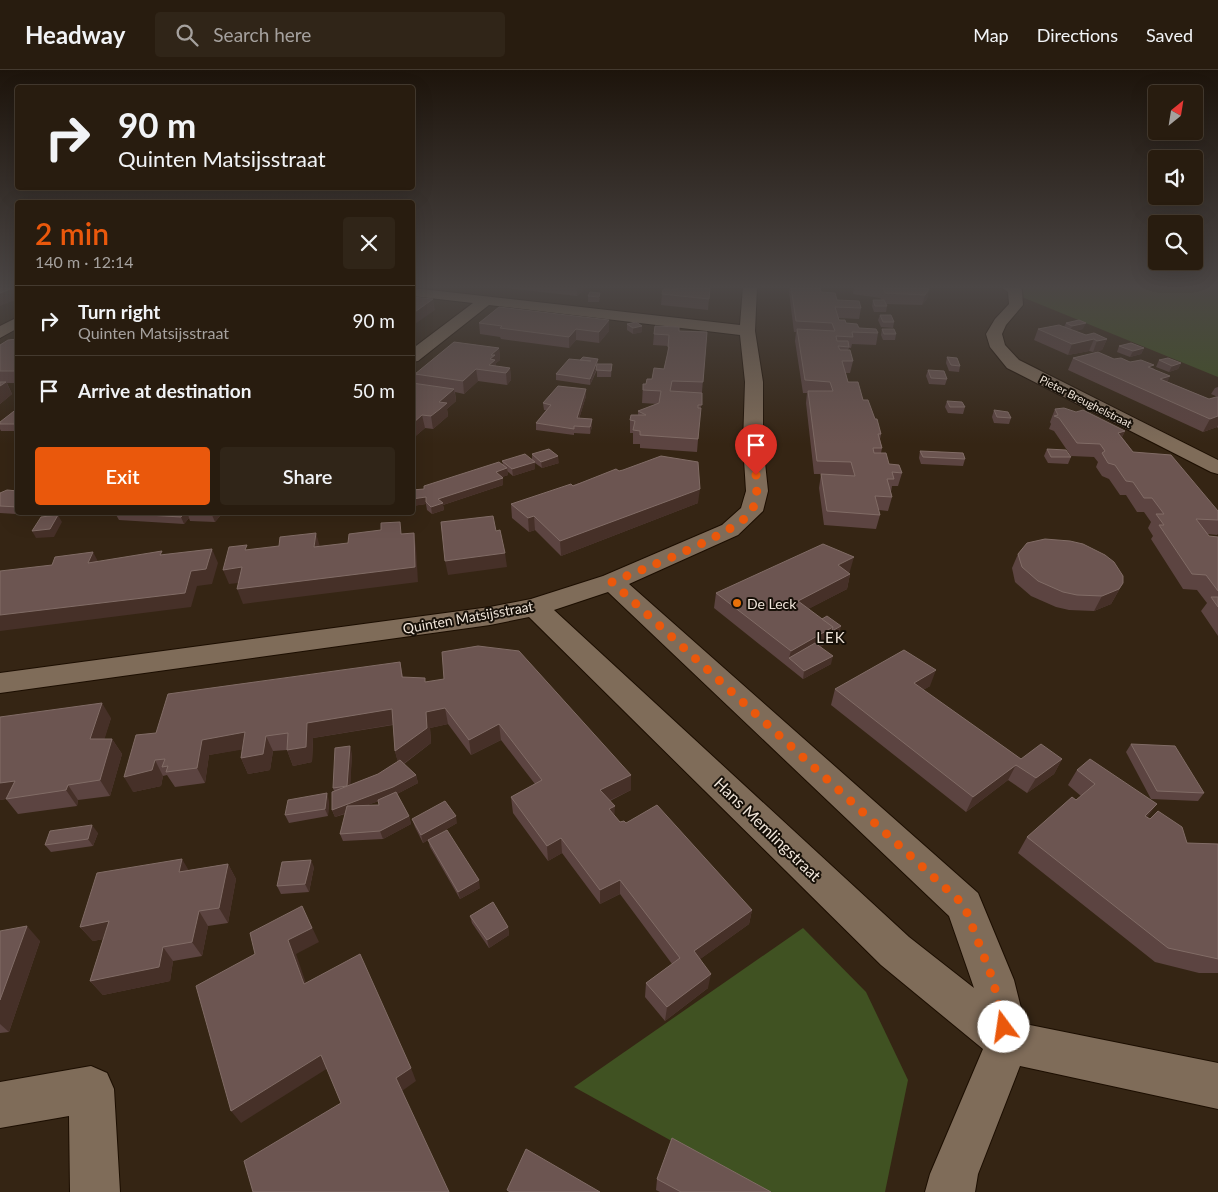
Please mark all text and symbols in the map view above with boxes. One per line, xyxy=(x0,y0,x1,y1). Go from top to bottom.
search box xyxy=(155,12,505,57)
text: Headway xyxy=(25,20,125,49)
icon: search xyxy=(173,21,201,49)
text: Search here xyxy=(213,23,311,46)
text: Map xyxy=(973,24,1009,46)
text: Directions xyxy=(1037,24,1118,46)
text: Saved xyxy=(1146,24,1193,46)
north arrow xyxy=(1148,85,1202,140)
map controls xyxy=(1148,85,1203,270)
text: 90 m xyxy=(118,103,196,145)
icon: right xyxy=(35,105,100,170)
text: Quinten Matsijsstraat xyxy=(118,145,326,172)
button: sound xyxy=(1148,150,1203,205)
text: 2 min xyxy=(35,215,109,251)
button: search xyxy=(1148,215,1203,270)
button: close xyxy=(343,217,395,269)
text: 140 m · 12:14 xyxy=(35,252,134,271)
text: Turn right xyxy=(78,300,160,323)
icon: right xyxy=(35,307,63,335)
text: 90 m xyxy=(352,309,395,332)
text: Quinten Matsijsstraat xyxy=(78,323,229,342)
street label: Pieter Breughelstraat xyxy=(1038,372,1134,430)
icon: arrive xyxy=(35,377,63,405)
text: Arrive at destination xyxy=(78,379,251,402)
text: 50 m xyxy=(352,379,395,402)
pin xyxy=(735,424,777,475)
icon: arrive xyxy=(742,431,770,459)
button: Exit xyxy=(35,447,210,505)
button: Share xyxy=(220,447,395,505)
place label: De Leck xyxy=(747,595,797,612)
street label: Quinten Matsijsstraat xyxy=(401,597,535,637)
marker: De Leck xyxy=(731,597,743,609)
district label: LEK xyxy=(816,628,846,646)
street label: Hans Memlingstraat xyxy=(711,773,825,885)
position arrow xyxy=(977,1000,1029,1052)

